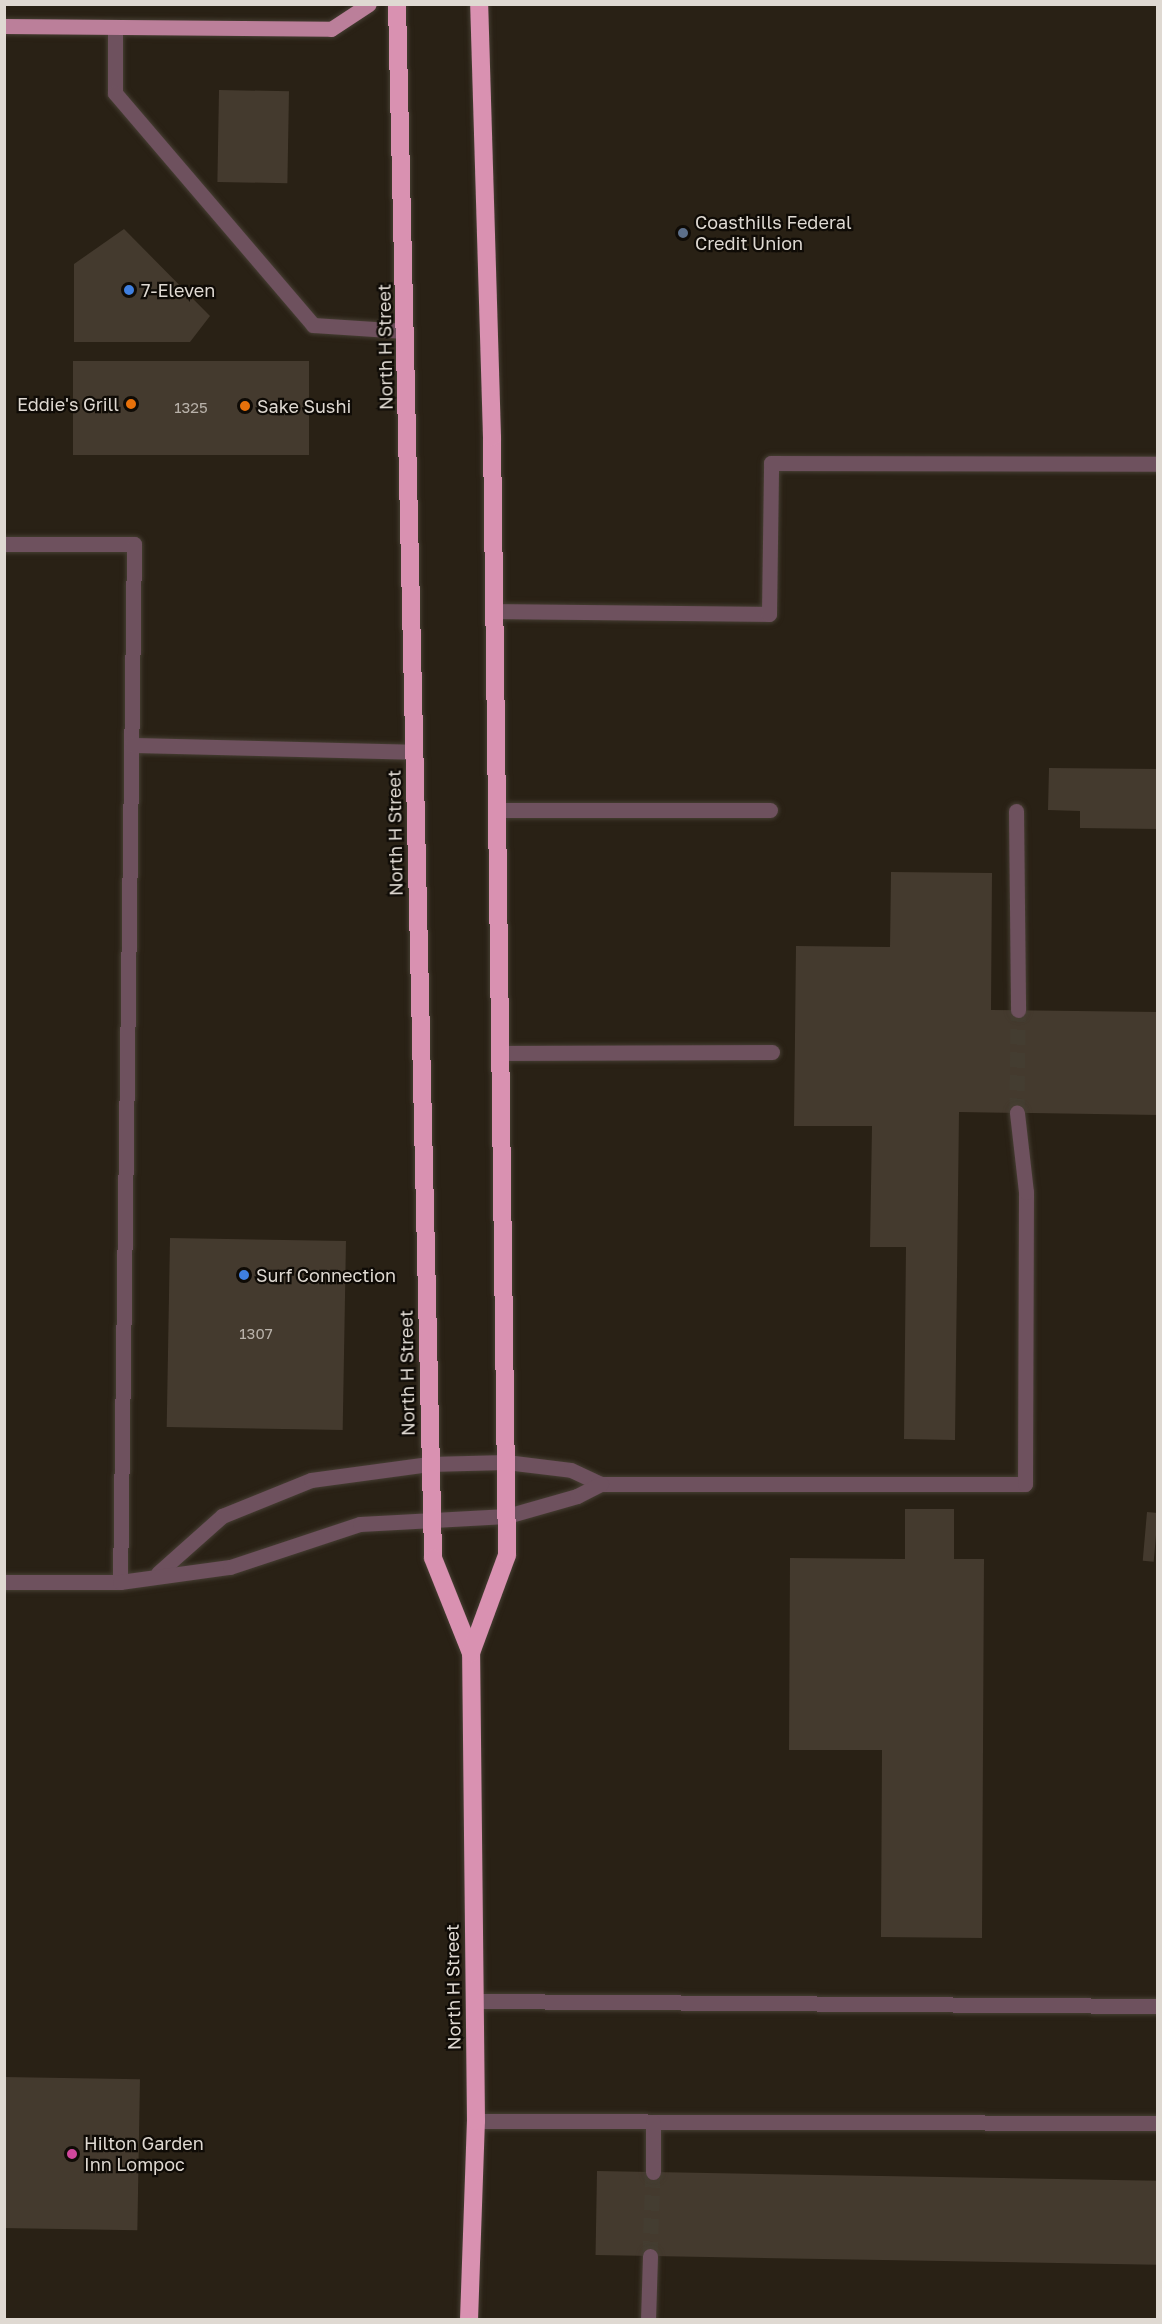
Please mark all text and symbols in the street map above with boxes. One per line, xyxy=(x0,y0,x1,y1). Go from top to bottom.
place label: Coasthills Federal Credit Union xyxy=(695,212,852,254)
marker: Coasthills Federal Credit Union xyxy=(676,226,690,240)
place label: 7-Eleven xyxy=(141,279,215,301)
marker: 7-Eleven xyxy=(122,283,136,297)
street label: North H Street xyxy=(373,284,397,410)
place label: Eddie's Grill xyxy=(17,393,119,415)
place label: Sake Sushi xyxy=(257,395,351,417)
marker: Eddie's Grill xyxy=(124,397,138,411)
house number: 1325 xyxy=(174,399,208,417)
marker: Sake Sushi xyxy=(238,399,252,413)
street label: North H Street xyxy=(383,770,407,896)
place label: Surf Connection xyxy=(256,1264,396,1286)
marker: Surf Connection xyxy=(237,1268,251,1282)
street label: North H Street xyxy=(395,1310,419,1436)
house number: 1307 xyxy=(239,1325,273,1343)
street label: North H Street xyxy=(441,1924,465,2050)
place label: Hilton Garden Inn Lompoc xyxy=(84,2133,204,2176)
marker: Hilton Garden Inn Lompoc xyxy=(65,2147,79,2161)

